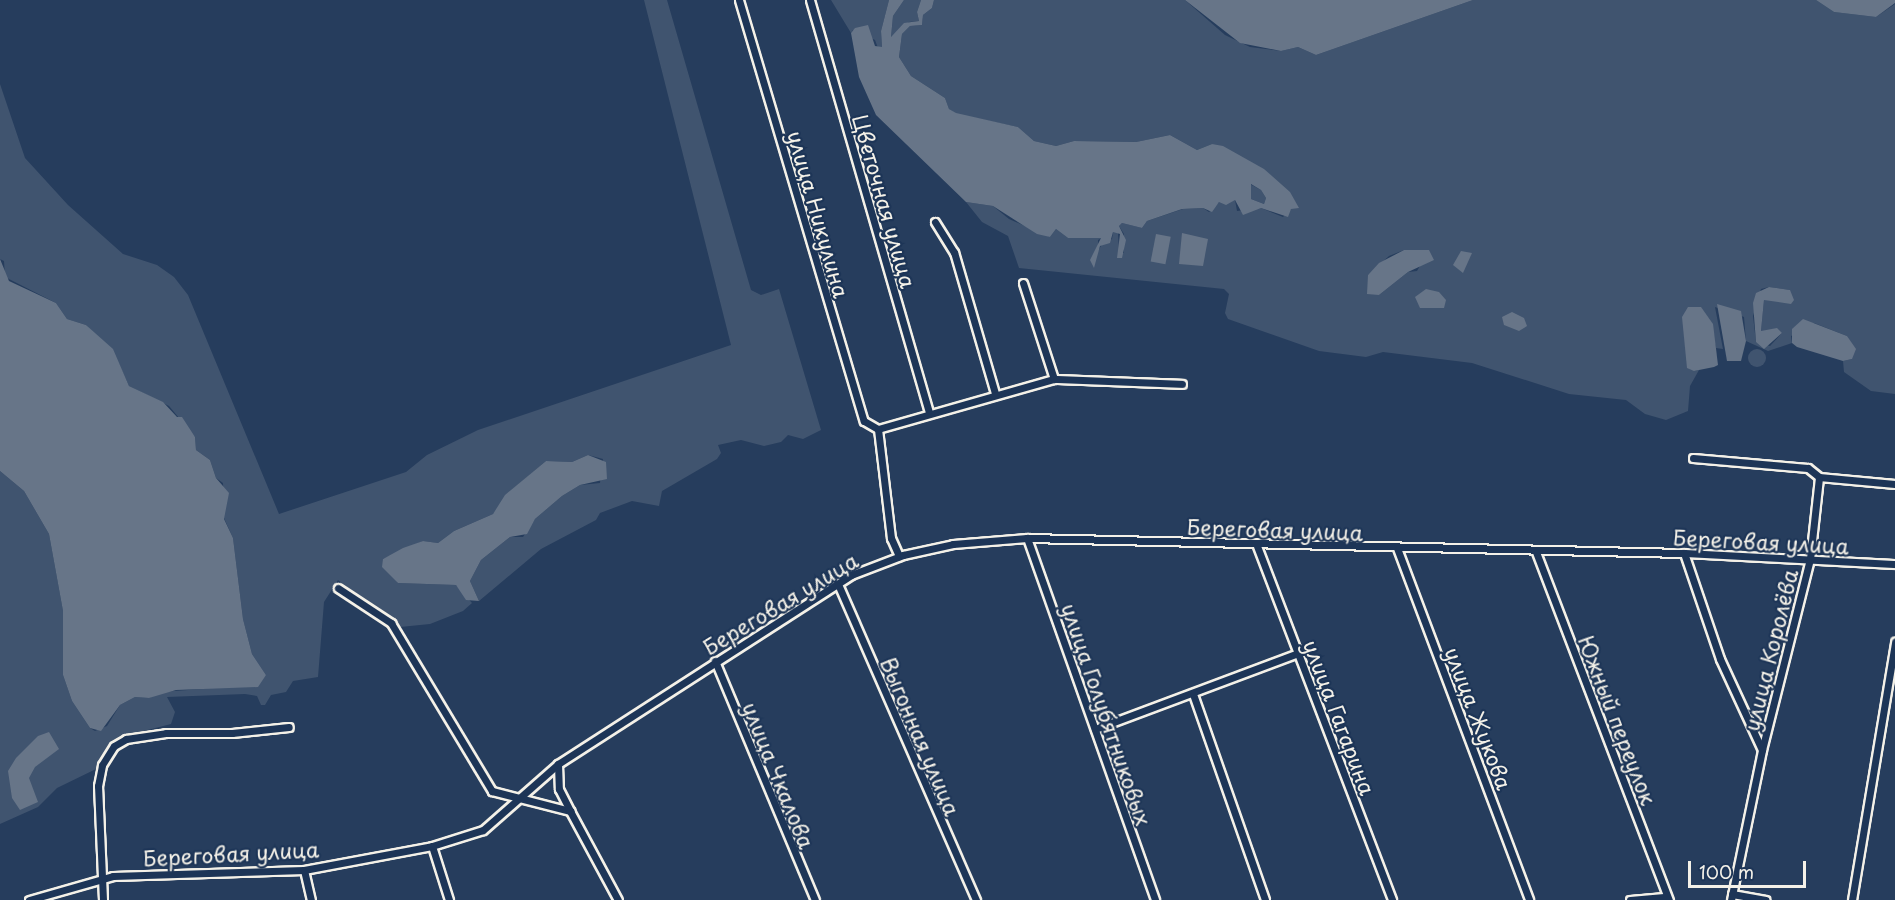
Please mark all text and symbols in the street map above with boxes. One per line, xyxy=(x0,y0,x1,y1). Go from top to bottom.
street label: Цветочная улица xyxy=(848,111,922,291)
street label: улица Никулина xyxy=(783,127,855,301)
street label: Береговая улица xyxy=(1186,513,1364,545)
street label: Береговая улица xyxy=(1672,524,1850,558)
street label: Береговая улица xyxy=(698,547,862,659)
street label: улица Королёва xyxy=(1738,566,1802,734)
street label: улица Голубятниковых xyxy=(1057,599,1157,829)
street label: Южный переулок xyxy=(1574,632,1662,808)
street label: улица Гагарина xyxy=(1299,636,1381,798)
street label: улица Жукова xyxy=(1440,643,1518,793)
street label: Выгонная улица xyxy=(876,652,966,820)
street label: улица Чкалова xyxy=(738,697,820,853)
street label: Береговая улица xyxy=(142,836,320,870)
scale bar xyxy=(1691,849,1810,887)
text: 100 m xyxy=(1699,858,1754,885)

